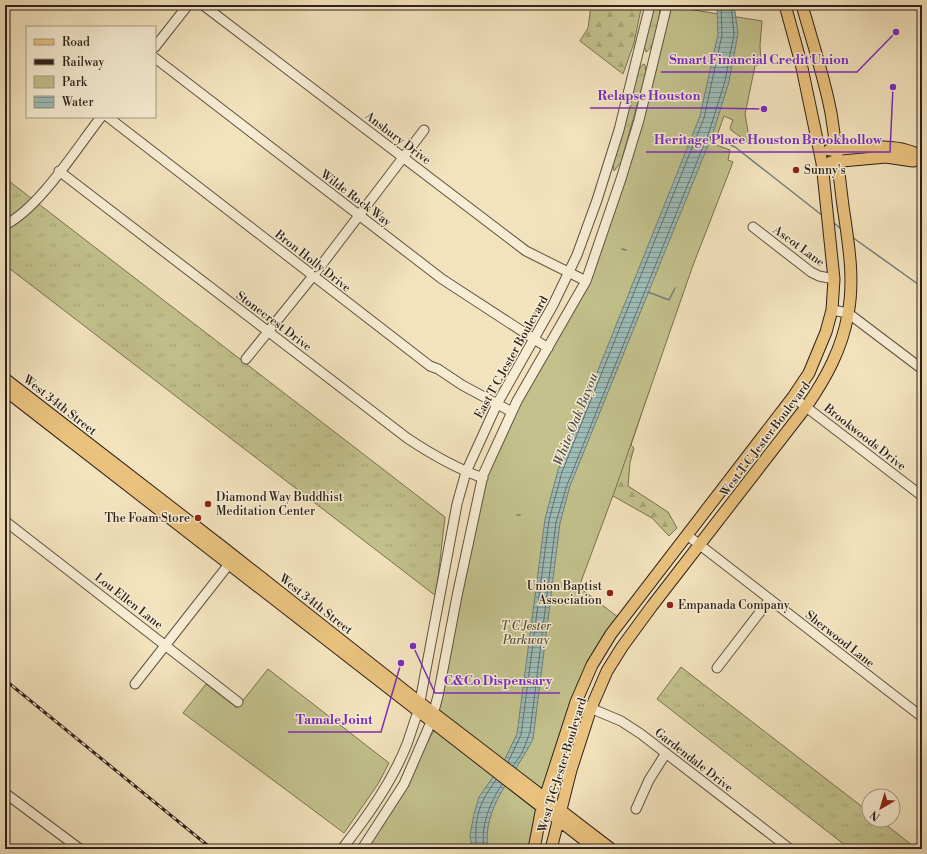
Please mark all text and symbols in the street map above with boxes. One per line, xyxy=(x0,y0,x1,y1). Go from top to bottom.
legend xyxy=(26,26,156,118)
text: Road xyxy=(62,35,90,50)
callout: Smart Financial Credit Union xyxy=(661,47,857,72)
text: Smart Financial Credit Union xyxy=(669,52,849,68)
text: Railway xyxy=(62,55,104,70)
text: Park xyxy=(62,75,88,90)
callout: Relapse Houston xyxy=(590,83,709,108)
text: Relapse Houston xyxy=(597,88,701,104)
text: Water xyxy=(61,95,94,110)
street label: Ansbury Drive xyxy=(361,108,434,168)
callout: Heritage Place Houston Brookhollow xyxy=(646,127,890,152)
text: Heritage Place Houston Brookhollow xyxy=(654,132,883,148)
place label: Sunny's xyxy=(804,163,846,178)
marker: Sunny's xyxy=(791,165,801,175)
street label: Wilde Rock Way xyxy=(316,166,394,230)
street label: Ascot Lane xyxy=(769,222,827,270)
street label: Bron Holly Drive xyxy=(271,226,354,296)
street label: Stonecrest Drive xyxy=(233,288,314,355)
street label: East T C Jester Boulevard xyxy=(471,293,552,421)
water label: White Oak Bayou xyxy=(550,370,602,468)
street label: West 34th Street xyxy=(19,372,100,439)
street label: West T C Jester Boulevard xyxy=(717,379,814,500)
street label: Brookwoods Drive xyxy=(820,400,909,474)
place label: Diamond Way Buddhist Meditation Center xyxy=(216,490,344,519)
marker: Diamond Way Buddhist Meditation Center xyxy=(203,499,213,509)
place label: The Foam Store xyxy=(104,511,190,526)
marker: The Foam Store xyxy=(193,513,203,523)
street label: Lou Ellen Lane xyxy=(92,570,166,633)
street label: West 34th Street xyxy=(275,571,356,638)
place label: Union Baptist Association xyxy=(527,579,603,608)
marker: Union Baptist Association xyxy=(605,588,615,598)
place label: Empanada Company xyxy=(678,598,790,613)
marker: Empanada Company xyxy=(665,600,675,610)
street label: Sherwood Lane xyxy=(802,608,877,671)
park label: T C Jester Parkway xyxy=(501,619,552,648)
callout: C&Co Dispensary xyxy=(435,668,560,693)
text: C&Co Dispensary xyxy=(444,673,553,689)
street label: West T C Jester Boulevard xyxy=(535,696,590,835)
callout: Tamale Joint xyxy=(288,707,381,732)
text: Tamale Joint xyxy=(295,712,373,728)
street label: Gardendale Drive xyxy=(651,725,736,796)
north arrow xyxy=(861,788,901,828)
text: N xyxy=(867,807,883,823)

